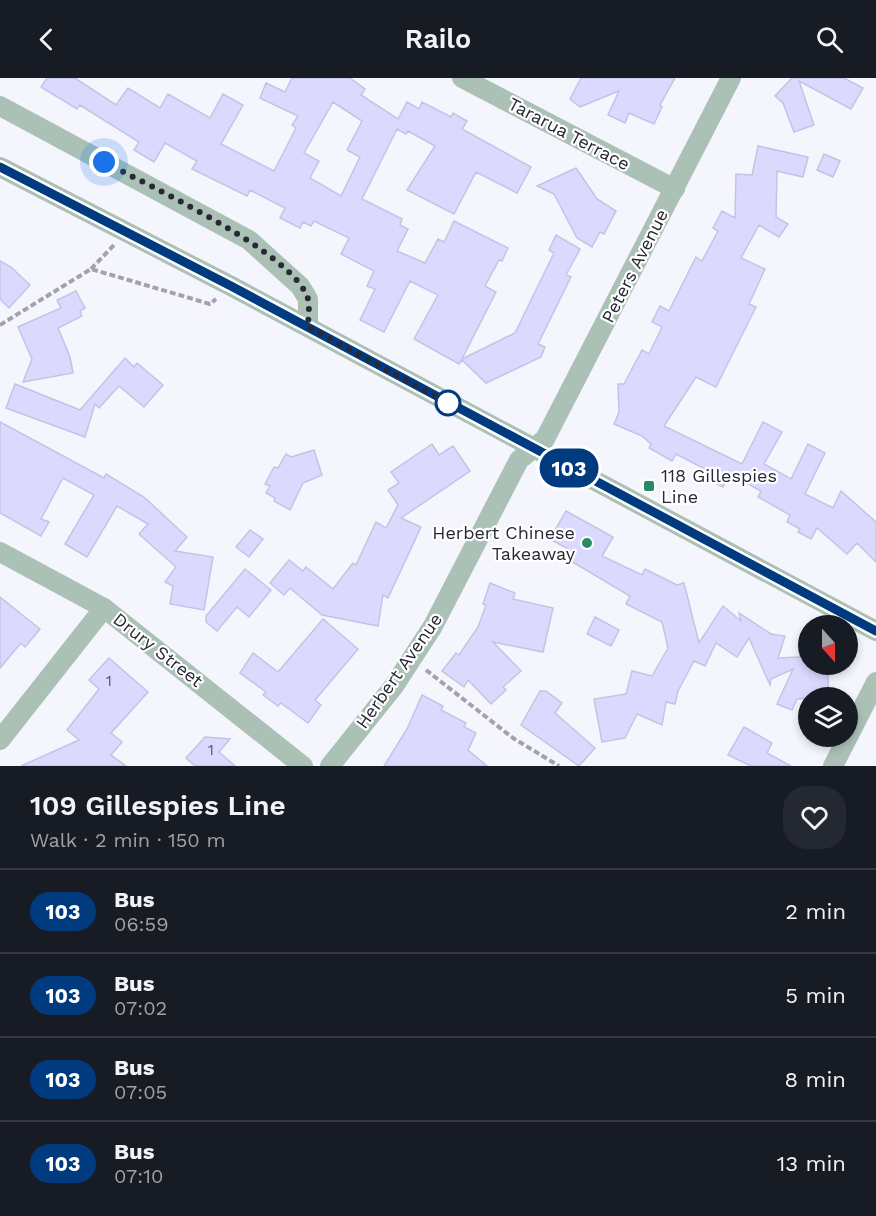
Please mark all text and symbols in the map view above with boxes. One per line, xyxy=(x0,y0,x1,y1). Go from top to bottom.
icon: back xyxy=(30,23,63,56)
text: Railo xyxy=(405,23,471,55)
icon: search xyxy=(813,23,846,56)
street label: Tararua Terrace xyxy=(505,93,634,174)
your location xyxy=(89,147,119,177)
street label: Peters Avenue xyxy=(597,206,672,326)
unlabelled marker xyxy=(435,390,461,416)
line badge: 103 xyxy=(534,448,604,488)
text: 103 xyxy=(552,456,586,481)
place label: 118 Gillespies Line xyxy=(661,465,777,507)
marker: 118 Gillespies Line xyxy=(642,479,656,493)
place label: Herbert Chinese Takeaway xyxy=(432,522,576,564)
marker: Herbert Chinese Takeaway xyxy=(580,536,594,550)
street label: Drury Street xyxy=(109,608,208,691)
street label: Herbert Avenue xyxy=(351,609,446,732)
north arrow xyxy=(798,615,858,675)
map controls xyxy=(798,615,858,747)
house number: 1 xyxy=(106,672,112,690)
button: layers xyxy=(798,687,858,747)
house number: 1 xyxy=(208,741,214,759)
button: heart xyxy=(783,786,846,849)
text: 109 Gillespies Line xyxy=(30,789,286,822)
text: Walk · 2 min · 150 m xyxy=(30,828,226,852)
text: Bus xyxy=(114,887,154,912)
text: 103 xyxy=(46,899,80,924)
text: 2 min xyxy=(785,899,846,924)
text: 06:59 xyxy=(114,912,169,936)
text: Bus xyxy=(114,971,154,996)
text: 103 xyxy=(46,983,80,1008)
text: 5 min xyxy=(785,983,846,1008)
text: 07:02 xyxy=(114,996,167,1020)
text: Bus xyxy=(114,1055,154,1080)
text: 103 xyxy=(46,1067,80,1092)
text: 8 min xyxy=(785,1067,846,1092)
text: 07:05 xyxy=(114,1080,167,1104)
text: Bus xyxy=(114,1139,154,1164)
text: 103 xyxy=(46,1151,80,1176)
text: 13 min xyxy=(777,1151,846,1176)
text: 07:10 xyxy=(114,1164,163,1188)

